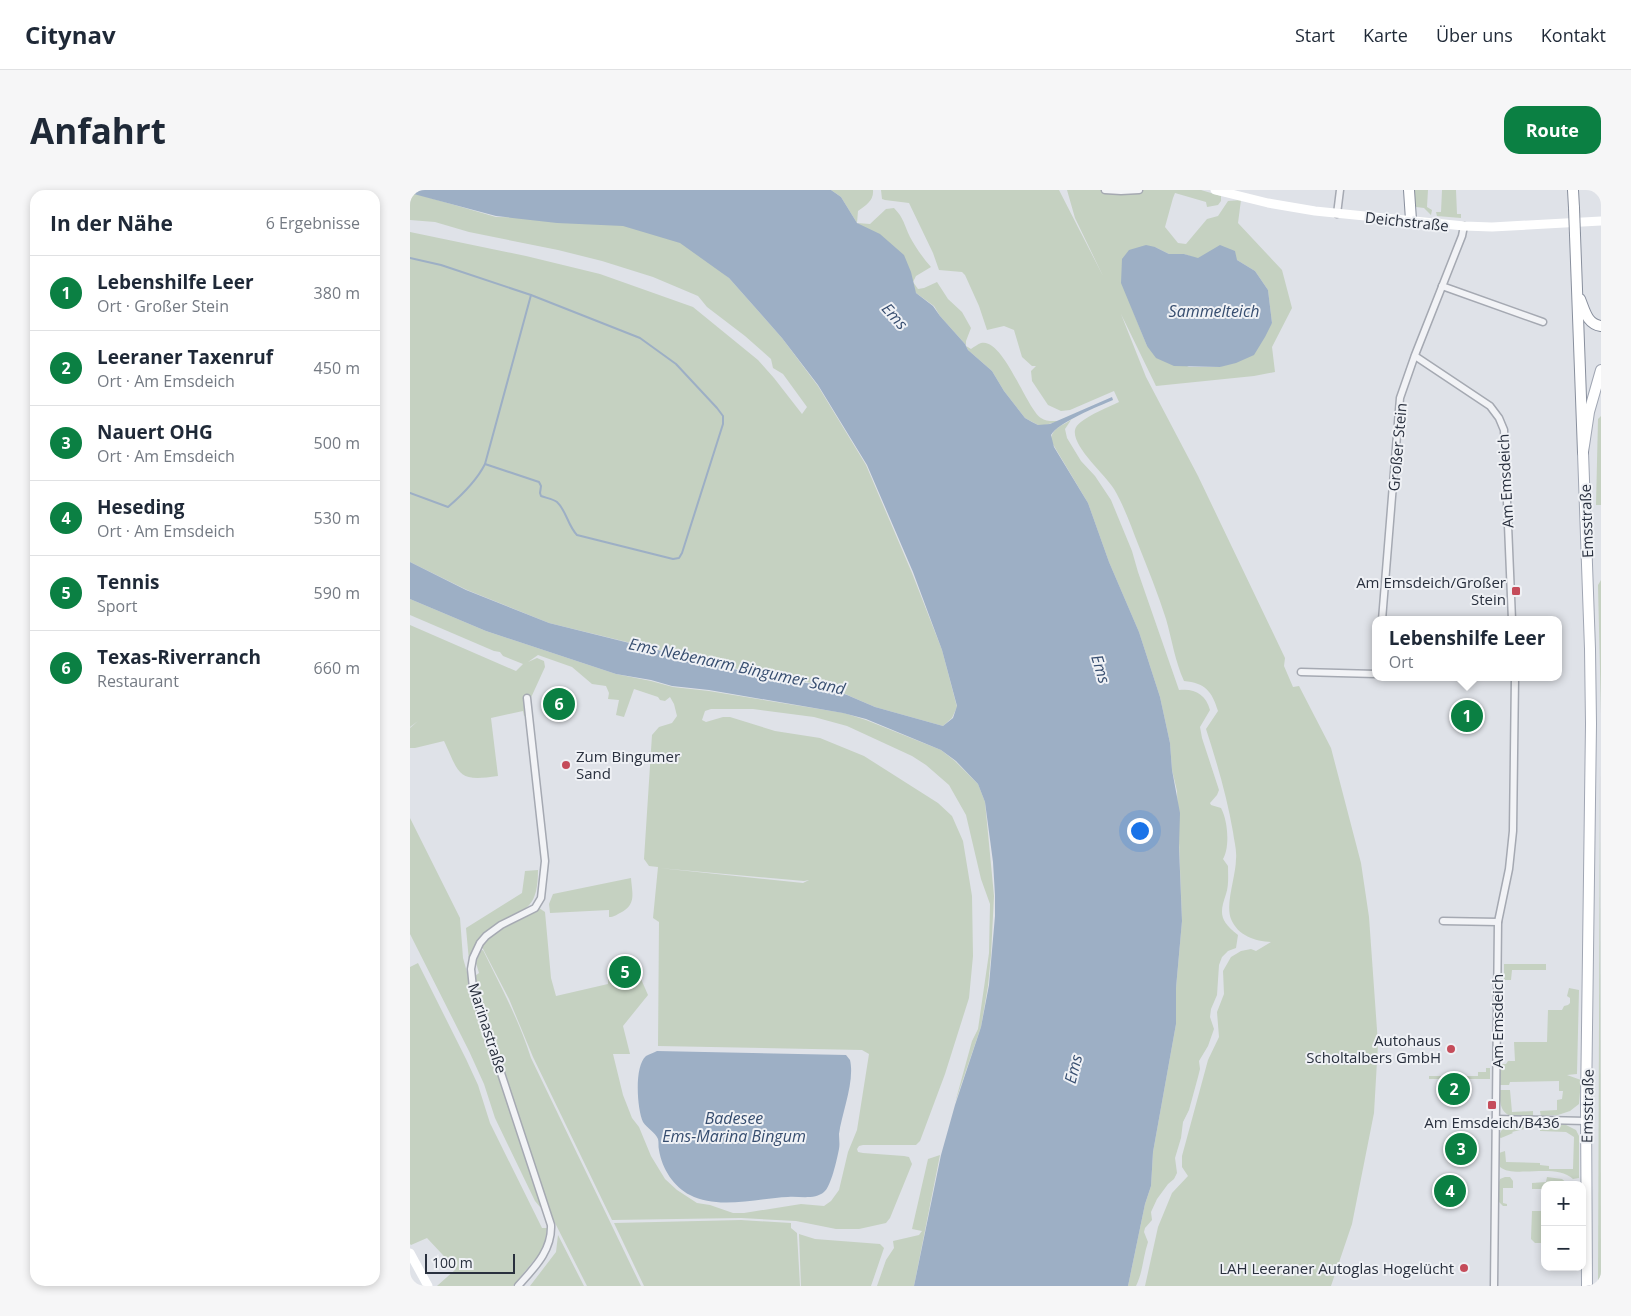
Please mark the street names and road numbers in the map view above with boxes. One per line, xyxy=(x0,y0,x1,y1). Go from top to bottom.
street label: Deichstraße xyxy=(1364,207,1450,235)
street label: Großer Stein xyxy=(1383,402,1411,492)
street label: Am Emsdeich xyxy=(1493,433,1517,529)
street label: Emsstraße xyxy=(1575,484,1597,558)
street label: Am Emsdeich xyxy=(1487,974,1507,1068)
street label: Marinastraße xyxy=(464,980,512,1076)
street label: Emsstraße xyxy=(1576,1069,1598,1143)

